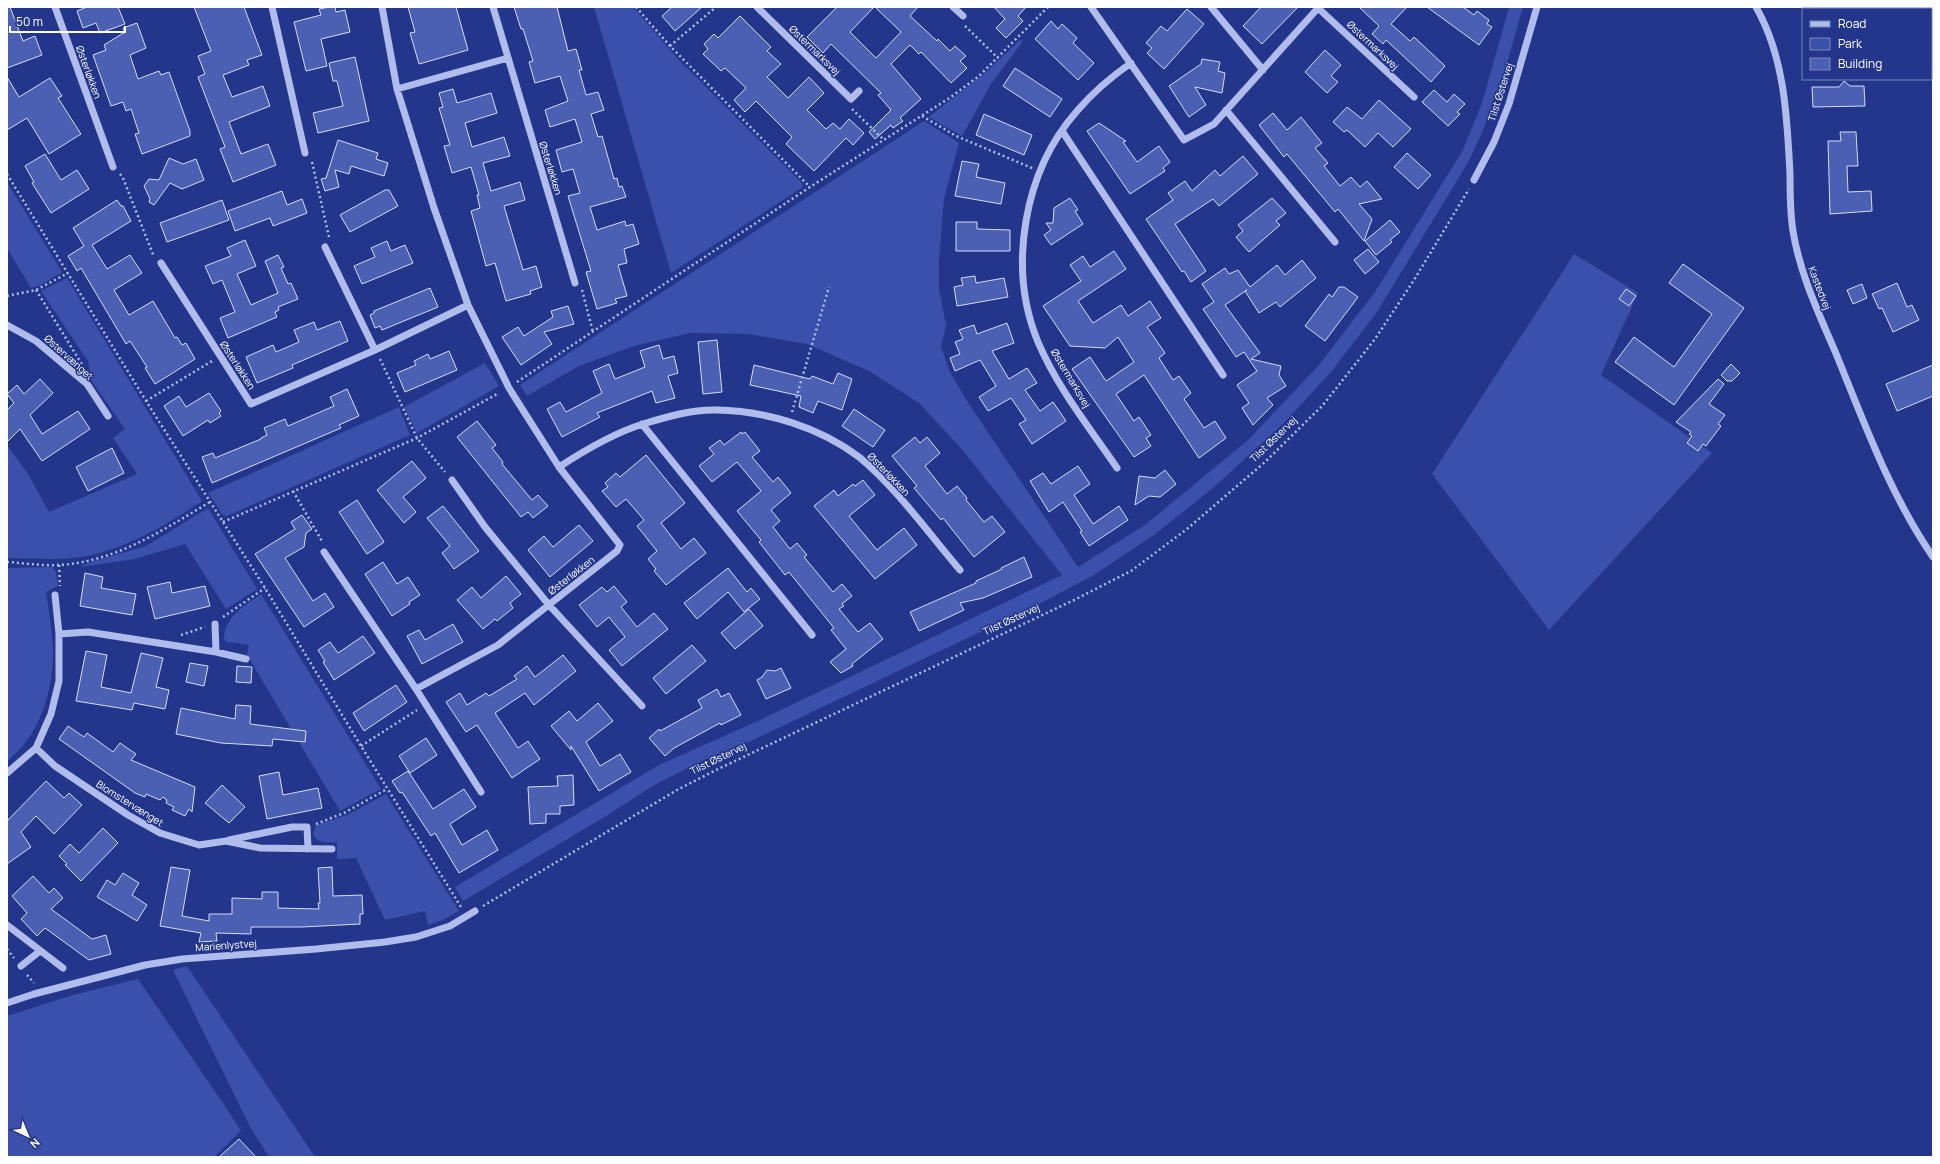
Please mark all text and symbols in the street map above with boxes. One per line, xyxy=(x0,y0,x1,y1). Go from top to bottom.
scale bar xyxy=(10,8,125,34)
legend xyxy=(1802,8,1932,80)
text: 50 m xyxy=(16,13,43,30)
text: Road xyxy=(1838,15,1866,32)
street label: Østermarksvej xyxy=(1344,17,1402,73)
street label: Østermarksvej xyxy=(786,22,844,78)
text: Park xyxy=(1838,35,1863,52)
street label: Østerløkken xyxy=(73,44,105,100)
text: Building xyxy=(1838,55,1882,72)
street label: Tilst Østervej xyxy=(1484,61,1516,123)
street label: Østerløkken xyxy=(536,139,566,197)
street label: Kastedvej xyxy=(1805,264,1835,312)
street label: Østervænget xyxy=(41,331,97,383)
street label: Østerløkken xyxy=(217,338,259,392)
street label: Østermarksvej xyxy=(1048,346,1094,410)
street label: Tilst Østervej xyxy=(1246,413,1300,465)
street label: Østerløkken xyxy=(865,449,913,499)
street label: Østerløkken xyxy=(545,552,597,598)
street label: Tilst Østervej xyxy=(980,600,1042,638)
street label: Tilst Østervej xyxy=(688,738,748,778)
street label: Blomstervænget xyxy=(94,777,166,829)
street label: Marienlystvej xyxy=(195,936,257,954)
north arrow xyxy=(8,1116,48,1156)
text: N xyxy=(27,1135,43,1152)

